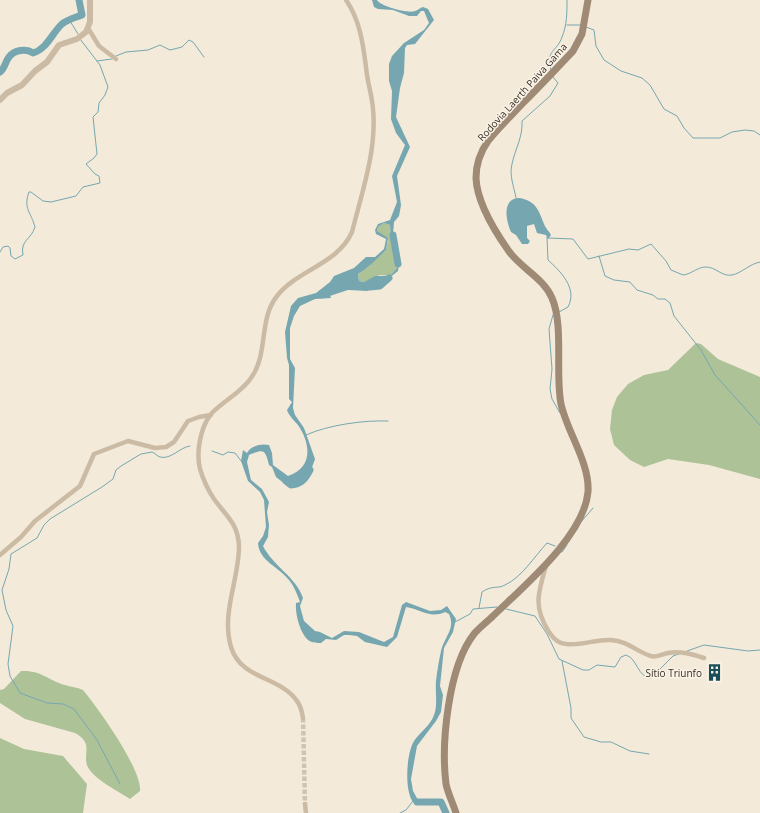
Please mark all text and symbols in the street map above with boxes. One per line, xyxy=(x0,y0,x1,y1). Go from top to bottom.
street label: Rodovia Laerth Paiva Gama xyxy=(474,40,570,144)
building icon: Sítio Triunfo xyxy=(705,663,725,683)
place label: Sítio Triunfo xyxy=(646,666,702,680)

